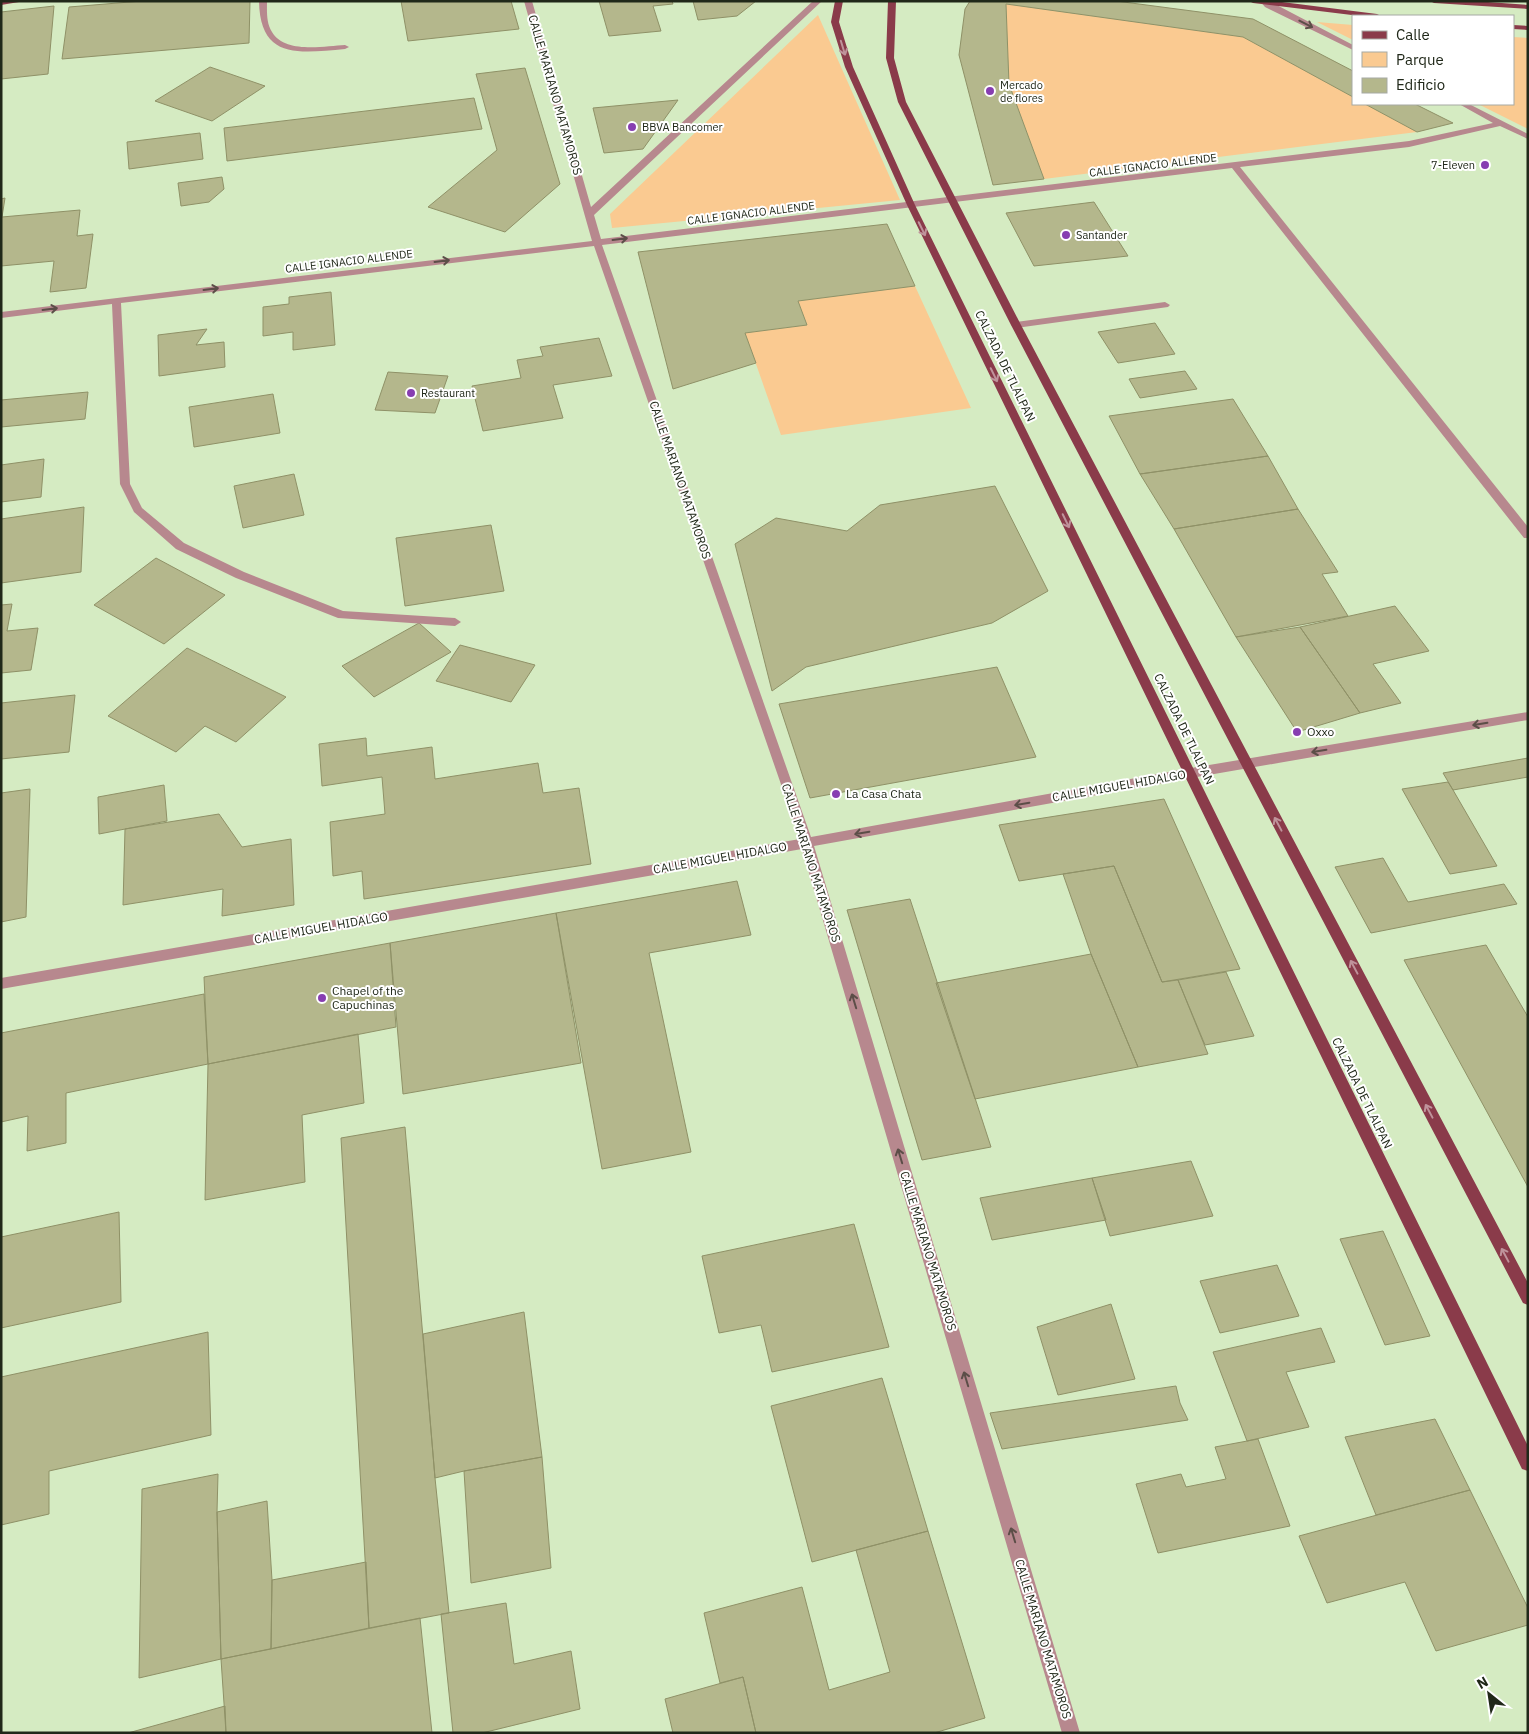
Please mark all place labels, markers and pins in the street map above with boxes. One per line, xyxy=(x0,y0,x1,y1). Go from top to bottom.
place label: Mercado de flores xyxy=(1000,78,1043,105)
marker: Mercado de flores xyxy=(984,85,996,97)
place label: BBVA Bancomer xyxy=(642,120,723,134)
marker: BBVA Bancomer xyxy=(626,121,638,133)
place label: 7-Eleven xyxy=(1431,158,1475,172)
marker: 7-Eleven xyxy=(1479,159,1491,171)
place label: Santander xyxy=(1076,228,1127,242)
marker: Santander xyxy=(1060,229,1072,241)
place label: Restaurant xyxy=(421,386,475,400)
marker: Restaurant xyxy=(405,387,417,399)
place label: Oxxo xyxy=(1307,724,1335,739)
marker: Oxxo xyxy=(1291,726,1303,738)
place label: La Casa Chata xyxy=(846,786,922,801)
marker: La Casa Chata xyxy=(830,788,842,800)
place label: Chapel of the Capuchinas xyxy=(332,983,404,1012)
marker: Chapel of the Capuchinas xyxy=(316,992,328,1004)

